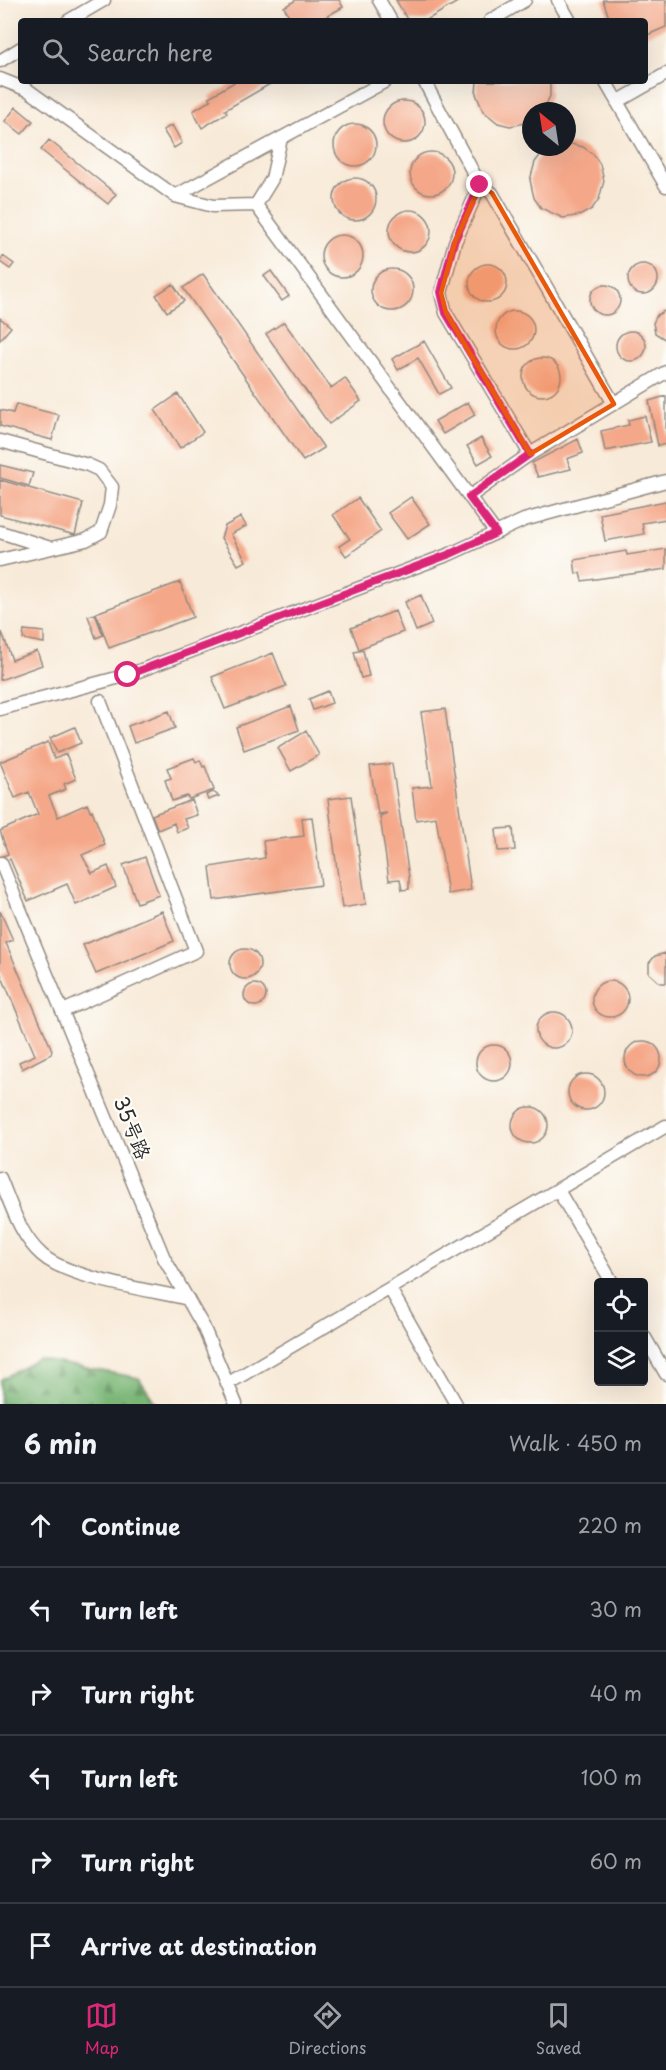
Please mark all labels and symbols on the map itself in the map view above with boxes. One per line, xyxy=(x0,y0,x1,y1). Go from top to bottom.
north arrow xyxy=(522,102,576,156)
route end xyxy=(466,171,492,197)
route start xyxy=(114,661,140,687)
street label: 35号路 xyxy=(107,1092,159,1165)

